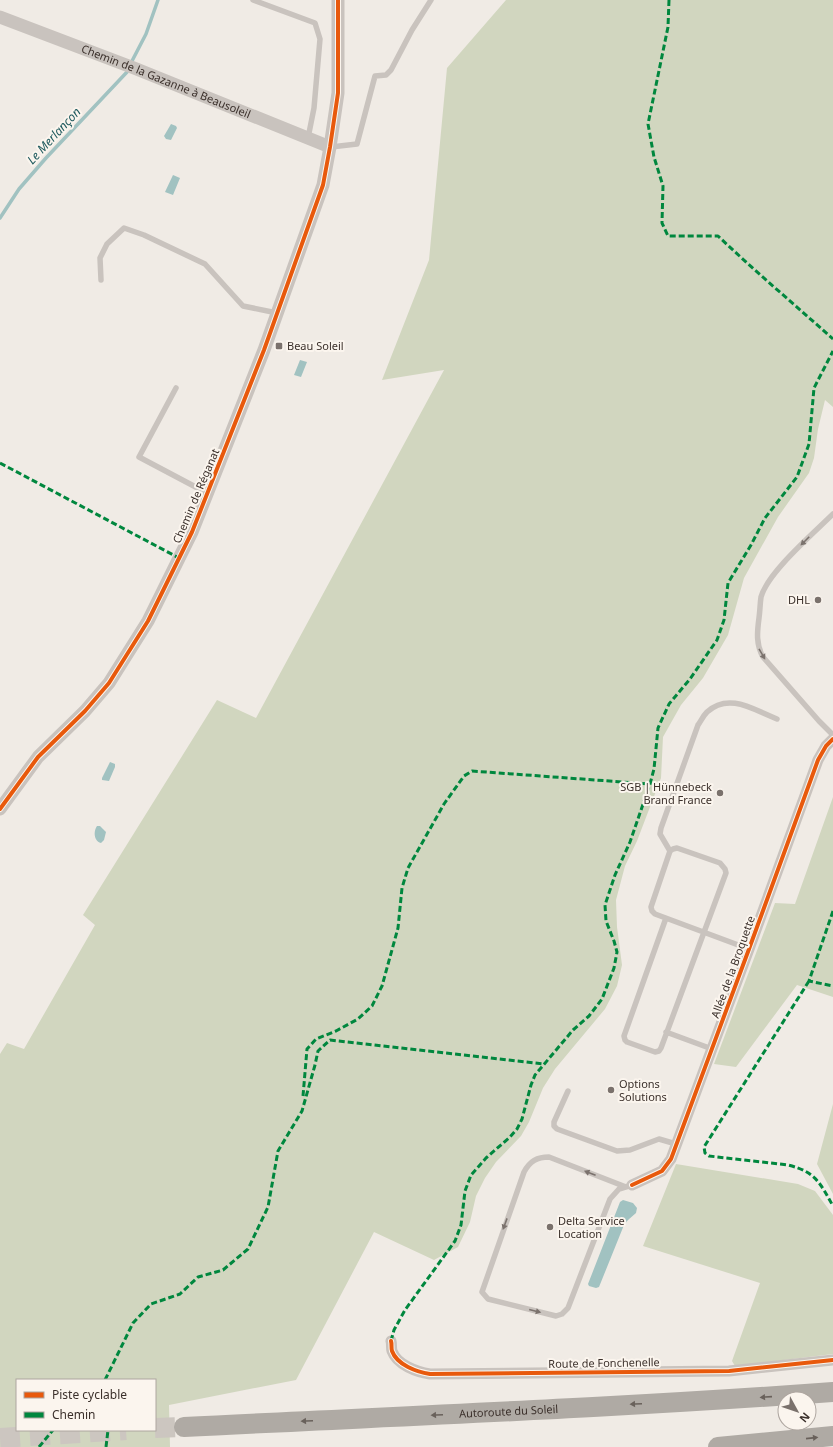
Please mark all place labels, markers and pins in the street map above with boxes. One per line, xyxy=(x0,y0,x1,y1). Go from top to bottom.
place label: Beau Soleil xyxy=(287,338,344,353)
marker: Beau Soleil xyxy=(274,341,284,351)
place label: DHL xyxy=(788,592,810,607)
marker: DHL xyxy=(813,595,823,605)
place label: SGB | Hünnebeck Brand France xyxy=(620,779,712,807)
marker: SGB | Hünnebeck Brand France xyxy=(715,788,725,798)
place label: Options Solutions xyxy=(619,1076,667,1104)
marker: Options Solutions xyxy=(606,1085,616,1095)
place label: Delta Service Location xyxy=(558,1213,625,1241)
marker: Delta Service Location xyxy=(545,1222,555,1232)

